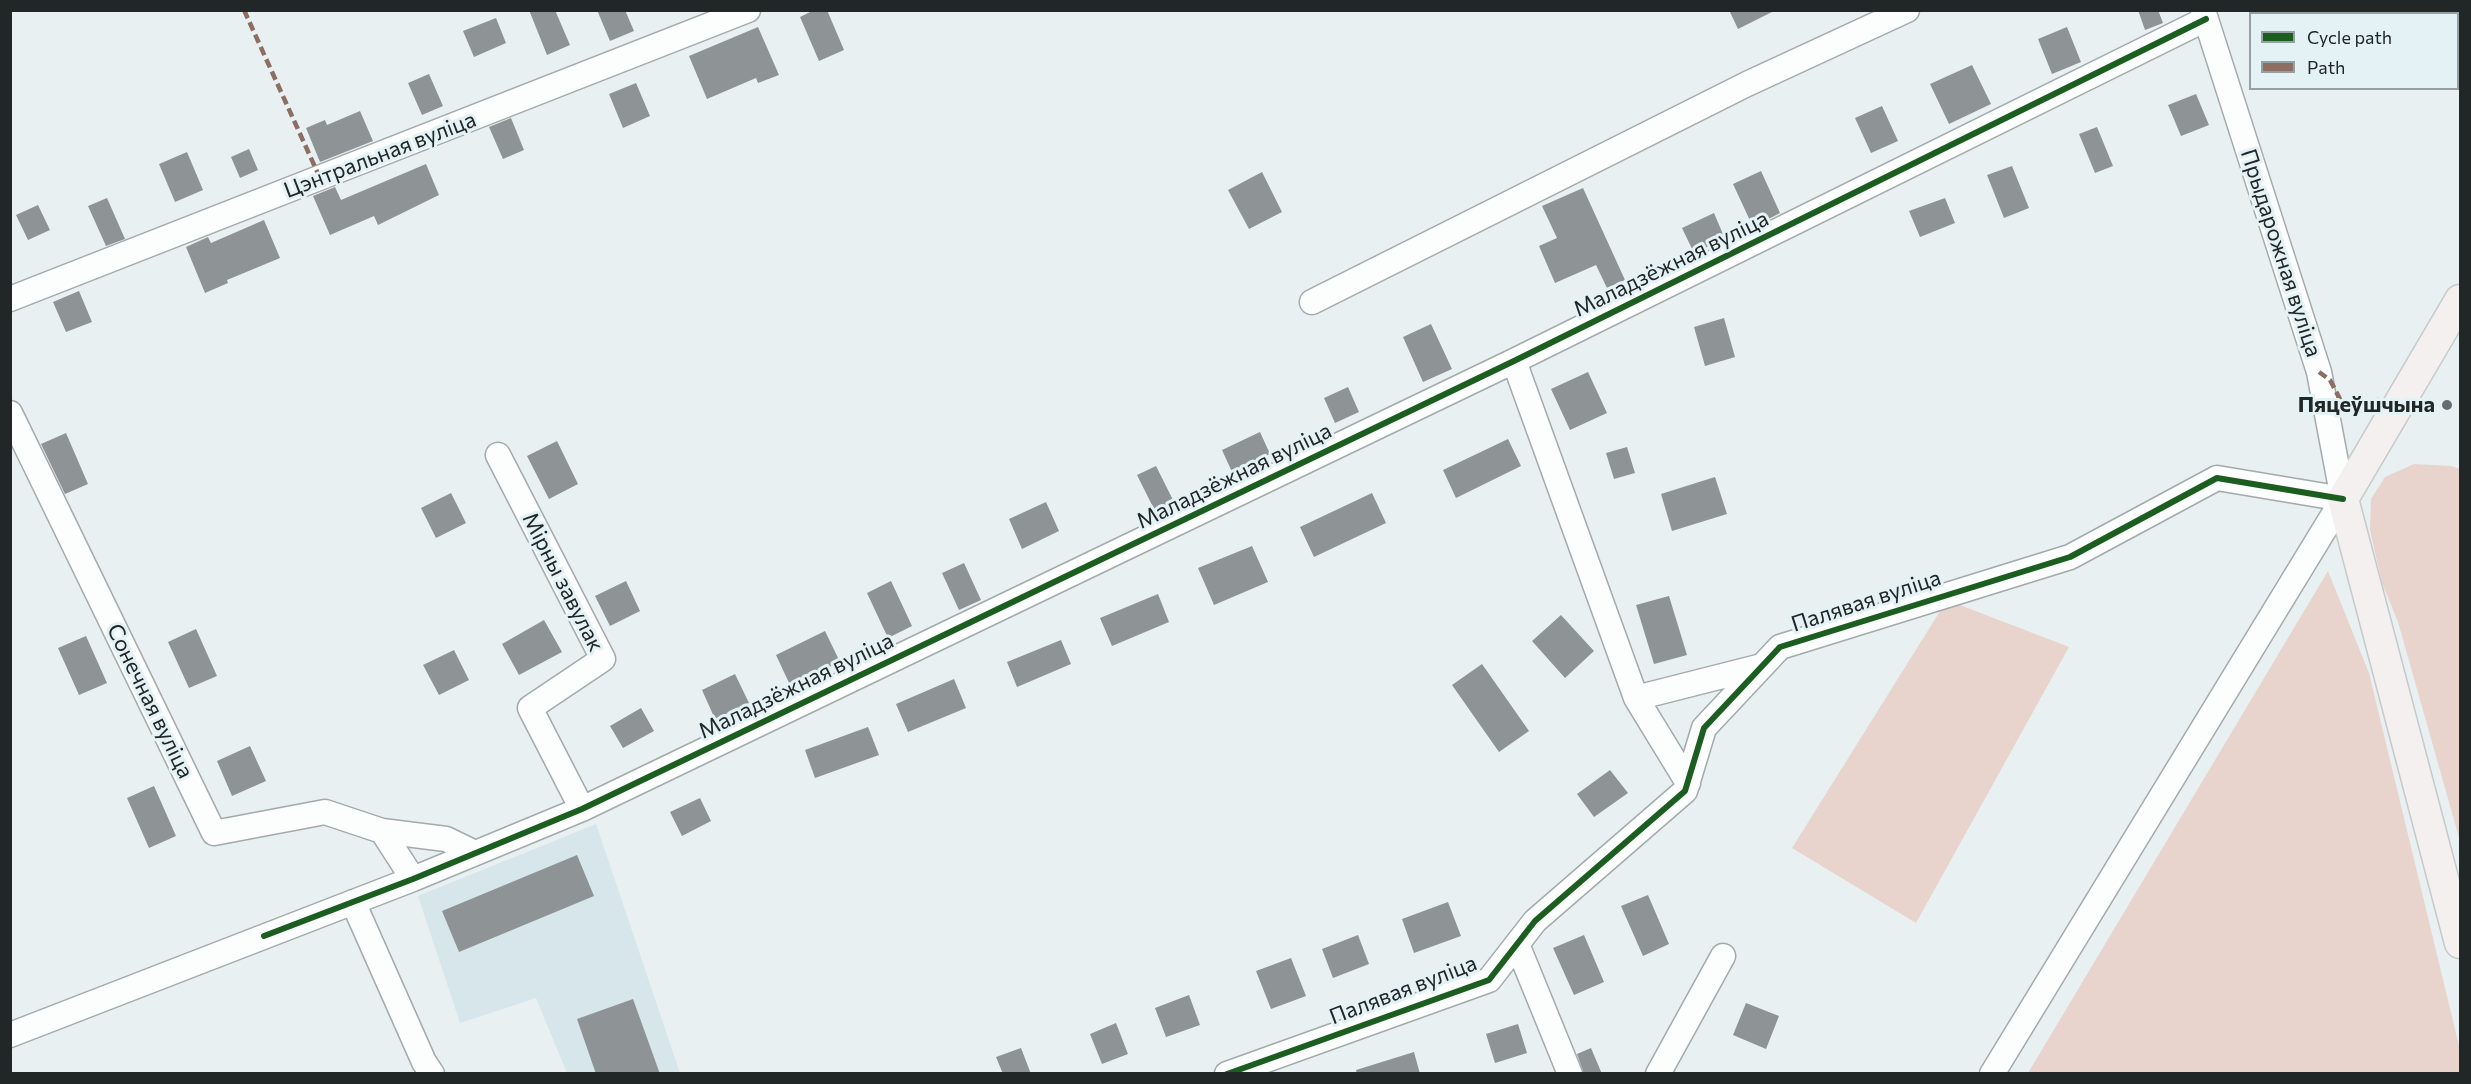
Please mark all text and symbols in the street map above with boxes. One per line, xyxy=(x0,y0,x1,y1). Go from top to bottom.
legend xyxy=(2249,12,2459,90)
text: Cycle path xyxy=(2307,26,2392,48)
text: Path xyxy=(2307,56,2345,78)
street label: Цэнтральная вуліца xyxy=(280,106,480,204)
street label: Прыдарожная вуліца xyxy=(2235,146,2327,360)
street label: Маладзёжная вуліца xyxy=(1569,205,1773,323)
place label: Пяцеўшчына xyxy=(2298,392,2435,418)
marker: Пяцеўшчына xyxy=(2440,398,2454,412)
street label: Маладзёжная вуліца xyxy=(1132,417,1336,535)
street label: Мірны завулак xyxy=(517,508,609,656)
street label: Палявая вуліца xyxy=(1788,564,1944,638)
street label: Сонечная вуліца xyxy=(101,619,199,783)
street label: Маладзёжная вуліца xyxy=(694,627,898,745)
street label: Палявая вуліца xyxy=(1326,950,1480,1030)

